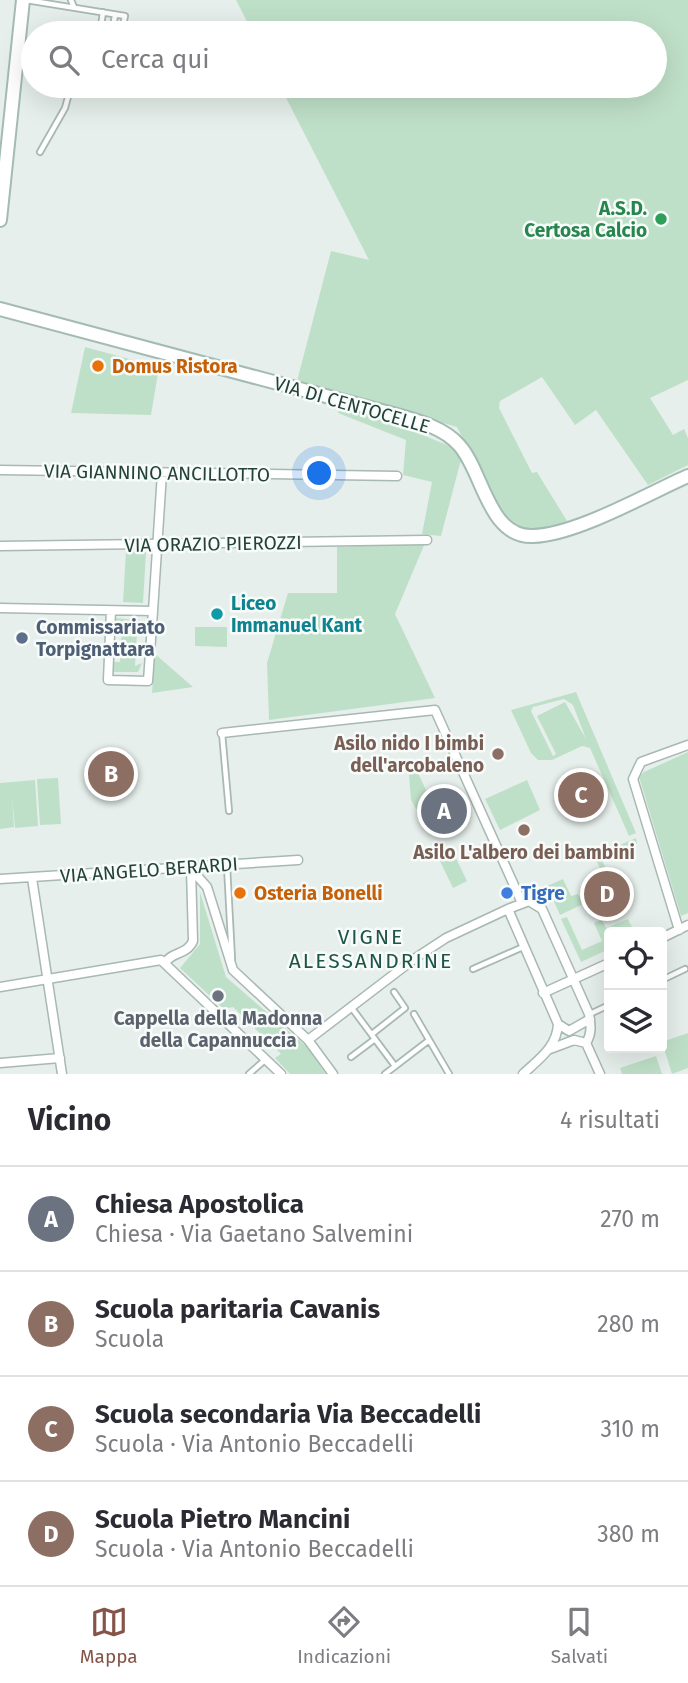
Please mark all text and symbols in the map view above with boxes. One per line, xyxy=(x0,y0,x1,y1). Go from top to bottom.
search box xyxy=(21,21,667,98)
icon: search xyxy=(45,41,83,79)
text: Cerca qui xyxy=(101,44,210,75)
place label: A.S.D. Certosa Calcio xyxy=(524,197,647,242)
marker: A.S.D. Certosa Calcio xyxy=(653,211,669,227)
place label: Domus Ristora xyxy=(112,355,238,378)
marker: Domus Ristora xyxy=(90,358,106,374)
street label: VIA DI CENTOCELLE xyxy=(271,372,433,438)
your location xyxy=(302,456,336,490)
street label: VIA GIANNINO ANCILLOTTO xyxy=(44,460,270,486)
street label: VIA ORAZIO PIEROZZI xyxy=(124,531,302,557)
place label: Liceo Immanuel Kant xyxy=(231,592,363,637)
marker: Liceo Immanuel Kant xyxy=(209,606,225,622)
place label: Commissariato Torpignattara xyxy=(36,616,165,661)
marker: Commissariato Torpignattara xyxy=(14,630,30,646)
place label: Asilo nido I bimbi dell'arcobaleno xyxy=(333,732,484,777)
marker: Asilo nido I bimbi dell'arcobaleno xyxy=(490,746,506,762)
pin: B xyxy=(88,748,134,800)
pin: C xyxy=(558,769,604,821)
pin: A xyxy=(421,785,467,837)
marker: Asilo L'albero dei bambini xyxy=(516,822,532,838)
place label: Asilo L'albero dei bambini xyxy=(412,841,635,864)
street label: VIA ANGELO BERARDI xyxy=(59,852,239,888)
pin: D xyxy=(584,868,630,920)
place label: Osteria Bonelli xyxy=(254,882,383,905)
place label: Tigre xyxy=(521,882,565,905)
marker: Osteria Bonelli xyxy=(232,885,248,901)
marker: Tigre xyxy=(499,885,515,901)
district label: VIGNE ALESSANDRINE xyxy=(289,924,453,974)
map controls xyxy=(604,927,667,1053)
button: locate xyxy=(604,927,667,990)
marker: Cappella della Madonna della Capannuccia xyxy=(210,988,226,1004)
button: layers xyxy=(604,990,667,1053)
place label: Cappella della Madonna della Capannuccia xyxy=(114,1007,322,1052)
text: Vicino xyxy=(28,1102,111,1138)
text: 4 risultati xyxy=(560,1106,660,1134)
text: Chiesa Apostolica xyxy=(95,1189,304,1220)
text: A xyxy=(44,1205,58,1233)
text: 270 m xyxy=(600,1205,660,1233)
text: Chiesa · Via Gaetano Salvemini xyxy=(95,1220,413,1248)
text: Scuola paritaria Cavanis xyxy=(95,1294,380,1325)
text: B xyxy=(44,1310,58,1338)
text: 280 m xyxy=(597,1310,660,1338)
text: Scuola xyxy=(95,1325,164,1353)
text: Scuola secondaria Via Beccadelli xyxy=(95,1399,481,1430)
text: C xyxy=(44,1415,58,1443)
text: 310 m xyxy=(600,1415,660,1443)
text: Scuola · Via Antonio Beccadelli xyxy=(95,1430,414,1458)
text: Scuola Pietro Mancini xyxy=(95,1504,350,1535)
text: D xyxy=(44,1520,58,1548)
text: 380 m xyxy=(597,1520,660,1548)
text: Scuola · Via Antonio Beccadelli xyxy=(95,1535,414,1563)
tab: Mappa xyxy=(80,1603,138,1668)
tab: Indicazioni xyxy=(297,1603,391,1668)
tab: Salvati xyxy=(551,1603,608,1668)

